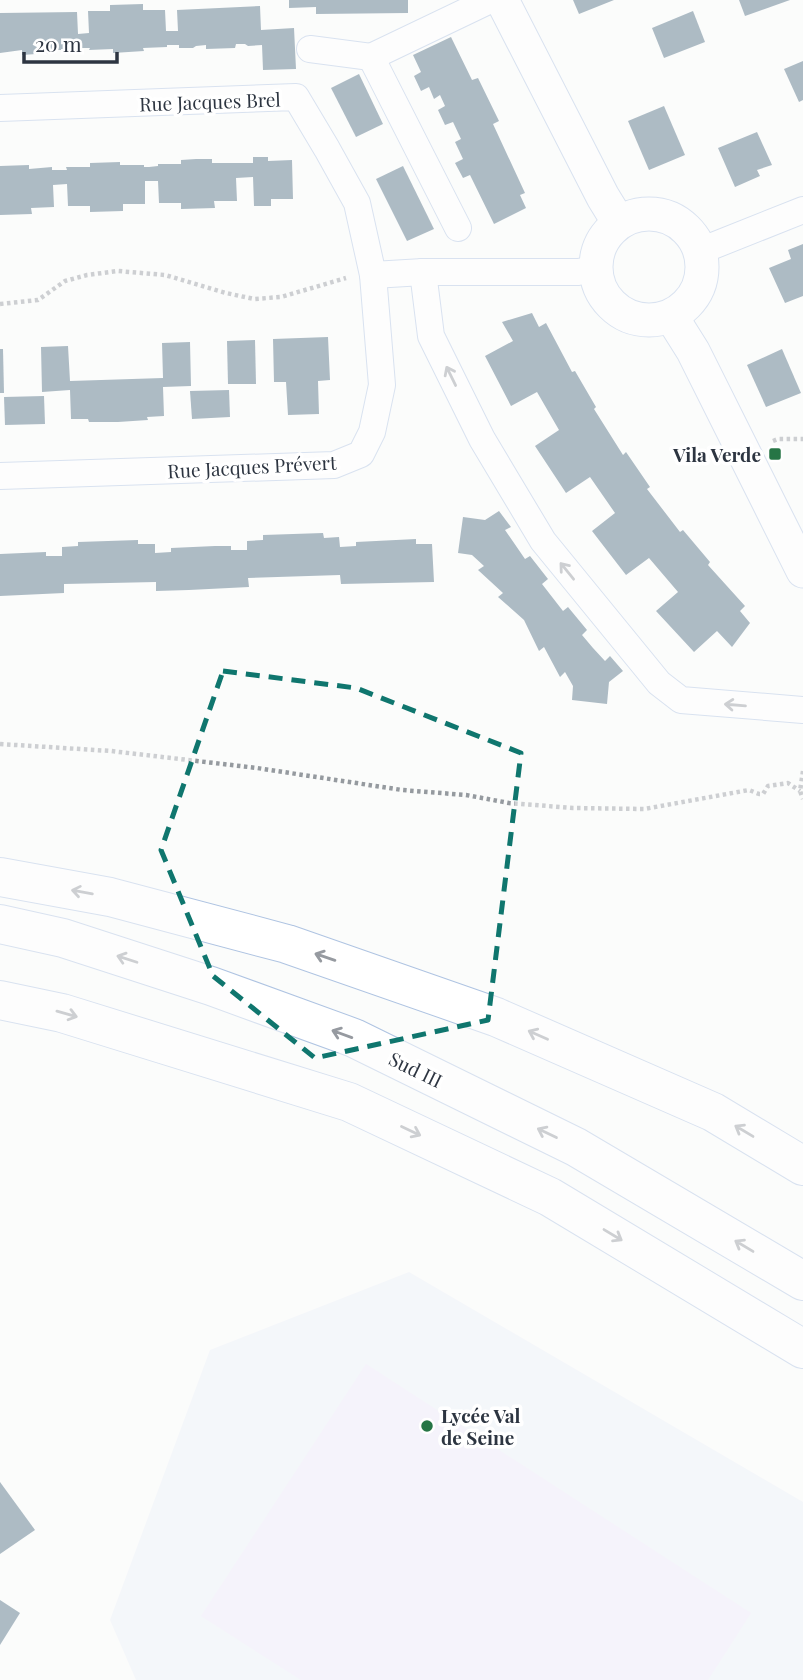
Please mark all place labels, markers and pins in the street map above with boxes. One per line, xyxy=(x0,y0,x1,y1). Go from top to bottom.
place label: Vila Verde xyxy=(672,441,761,467)
marker: Vila Verde xyxy=(767,446,783,462)
place label: Lycée Val de Seine xyxy=(441,1402,521,1450)
marker: Lycée Val de Seine xyxy=(419,1418,435,1434)

